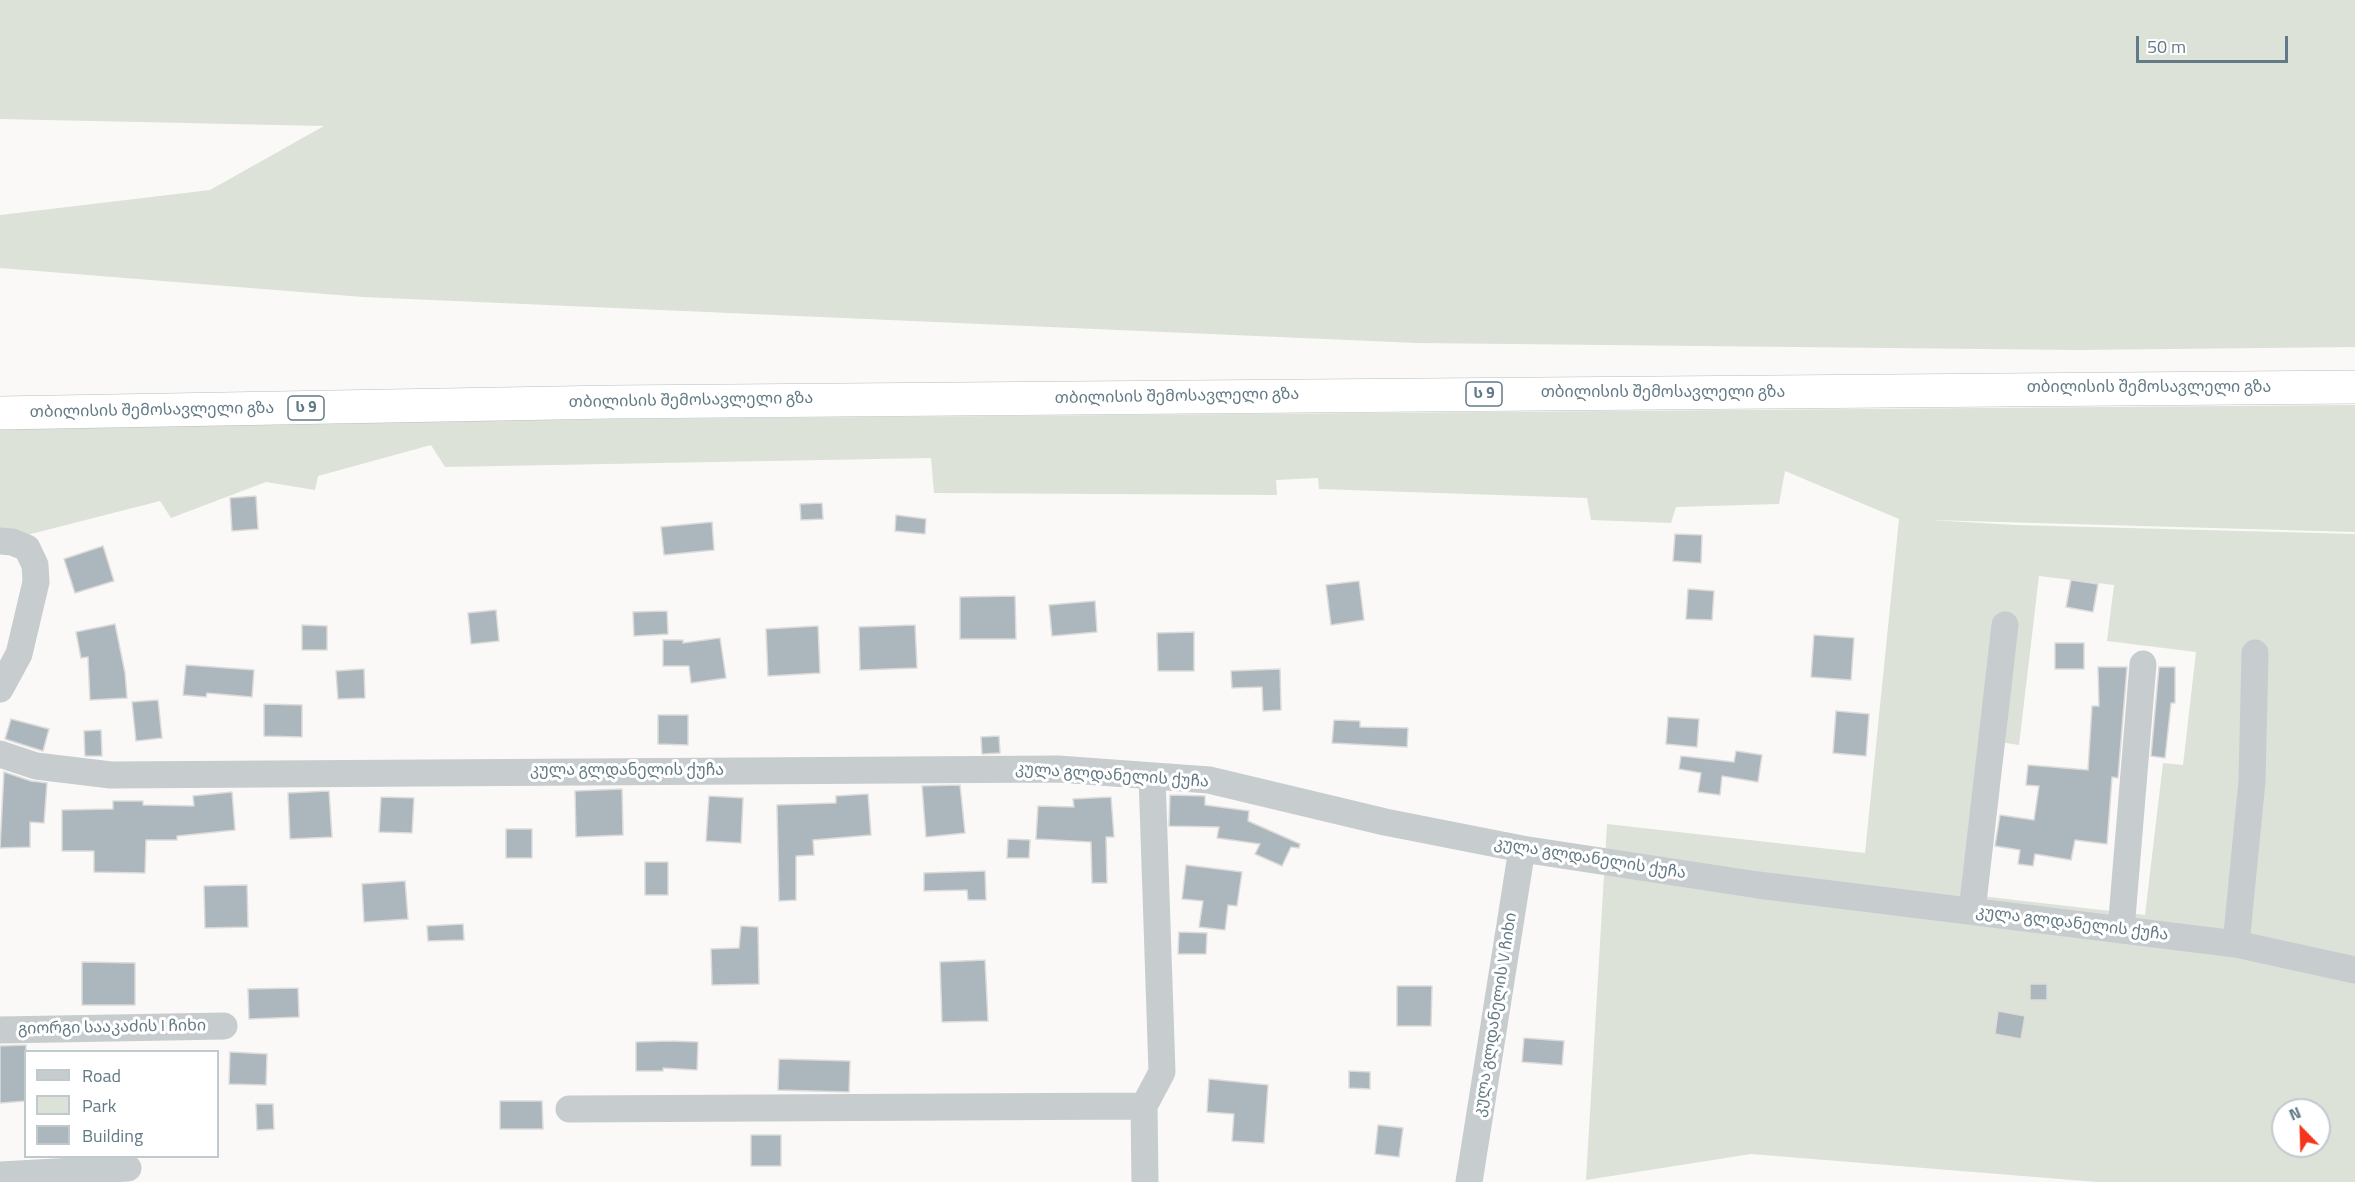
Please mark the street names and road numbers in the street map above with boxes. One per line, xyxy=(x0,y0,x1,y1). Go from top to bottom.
street label: თბილისის შემოსავლელი გზა xyxy=(2027,378,2271,398)
road number: ს 9 xyxy=(1466,382,1502,406)
street label: თბილისის შემოსავლელი გზა xyxy=(1541,383,1785,403)
street label: თბილისის შემოსავლელი გზა xyxy=(1055,385,1299,409)
street label: თბილისის შემოსავლელი გზა xyxy=(569,389,813,413)
road number: ს 9 xyxy=(288,396,324,420)
street label: თბილისის შემოსავლელი გზა xyxy=(30,399,274,423)
street label: კულა გლდანელის ქუჩა xyxy=(1015,760,1209,792)
street label: კულა გლდანელის ქუჩა xyxy=(530,761,724,781)
street label: კულა გლდანელის ქუჩა xyxy=(1493,834,1687,884)
street label: კულა გლდანელის ქუჩა xyxy=(1975,903,2169,945)
street label: კულა გლდანელის V ჩიხი xyxy=(1470,911,1522,1119)
street label: გიორგი სააკაძის I ჩიხი xyxy=(18,1017,206,1039)

